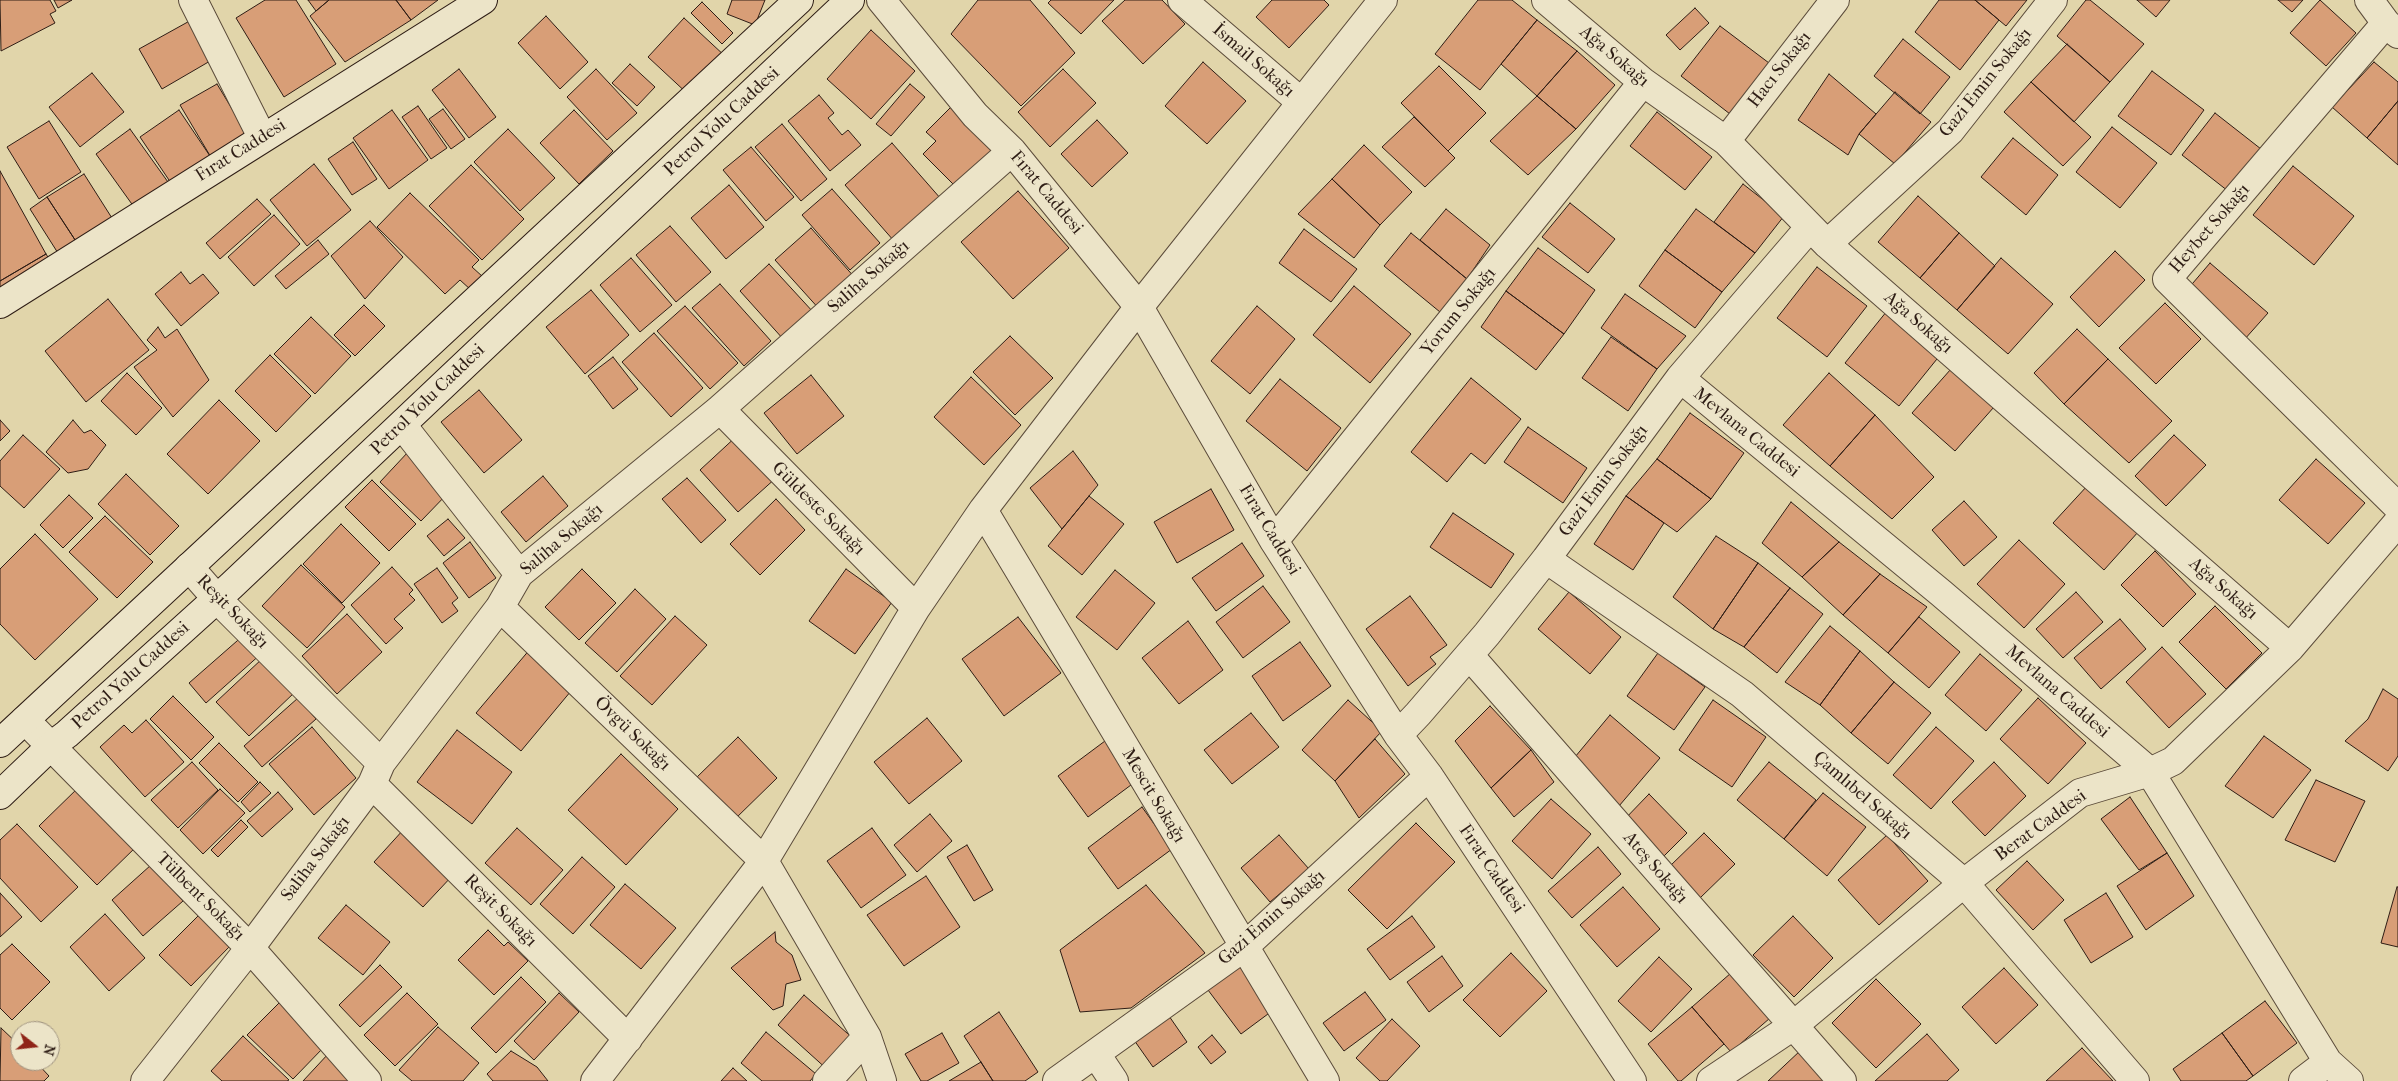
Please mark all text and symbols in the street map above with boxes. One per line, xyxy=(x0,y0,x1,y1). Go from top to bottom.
street label: İsmail Sokağı xyxy=(1207,19,1299,103)
street label: Ağa Sokağı xyxy=(1575,22,1653,92)
street label: Gazi Emin Sokağı xyxy=(1935,24,2037,142)
street label: Hacı Sokağı xyxy=(1744,28,1816,112)
street label: Petrol Yolu Caddesi xyxy=(660,63,784,181)
street label: Fırat Caddesi xyxy=(192,115,290,187)
street label: Fırat Caddesi xyxy=(1005,147,1087,239)
street label: Heybet Sokağı xyxy=(2165,180,2255,278)
street label: Saliha Sokağı xyxy=(824,236,914,318)
street label: Yorum Sokağı xyxy=(1417,264,1501,360)
street label: Ağa Sokağı xyxy=(1879,287,1957,359)
street label: Petrol Yolu Caddesi xyxy=(366,340,490,460)
street label: Mevlana Caddesi xyxy=(1688,383,1804,483)
street label: Gazi Emin Sokağı xyxy=(1555,421,1653,541)
street label: Güldeste Sokağı xyxy=(767,458,869,560)
street label: Fırat Caddesi xyxy=(1233,481,1305,579)
street label: Saliha Sokağı xyxy=(516,499,608,581)
street label: Ağa Sokağı xyxy=(2184,553,2262,625)
street label: Reşit Sokağı xyxy=(191,570,273,654)
street label: Petrol Yolu Caddesi xyxy=(68,618,194,734)
street label: Mevlana Caddesi xyxy=(2001,641,2113,743)
street label: Övgü Sokağı xyxy=(589,692,675,776)
street label: Mescit Sokağı xyxy=(1116,745,1190,847)
street label: Çamlıbel Sokağı xyxy=(1808,747,1916,845)
street label: Berat Caddesi xyxy=(1991,786,2091,866)
street label: Saliha Sokağı xyxy=(277,812,355,906)
street label: Fırat Caddesi xyxy=(1453,821,1529,917)
street label: Ateş Sokağı xyxy=(1618,828,1692,908)
street label: Tülbent Sokağı xyxy=(151,848,249,946)
street label: Gazi Emin Sokağı xyxy=(1214,866,1330,970)
street label: Reşit Sokağı xyxy=(459,870,541,952)
north arrow xyxy=(10,1021,60,1071)
text: N xyxy=(39,1043,59,1057)

